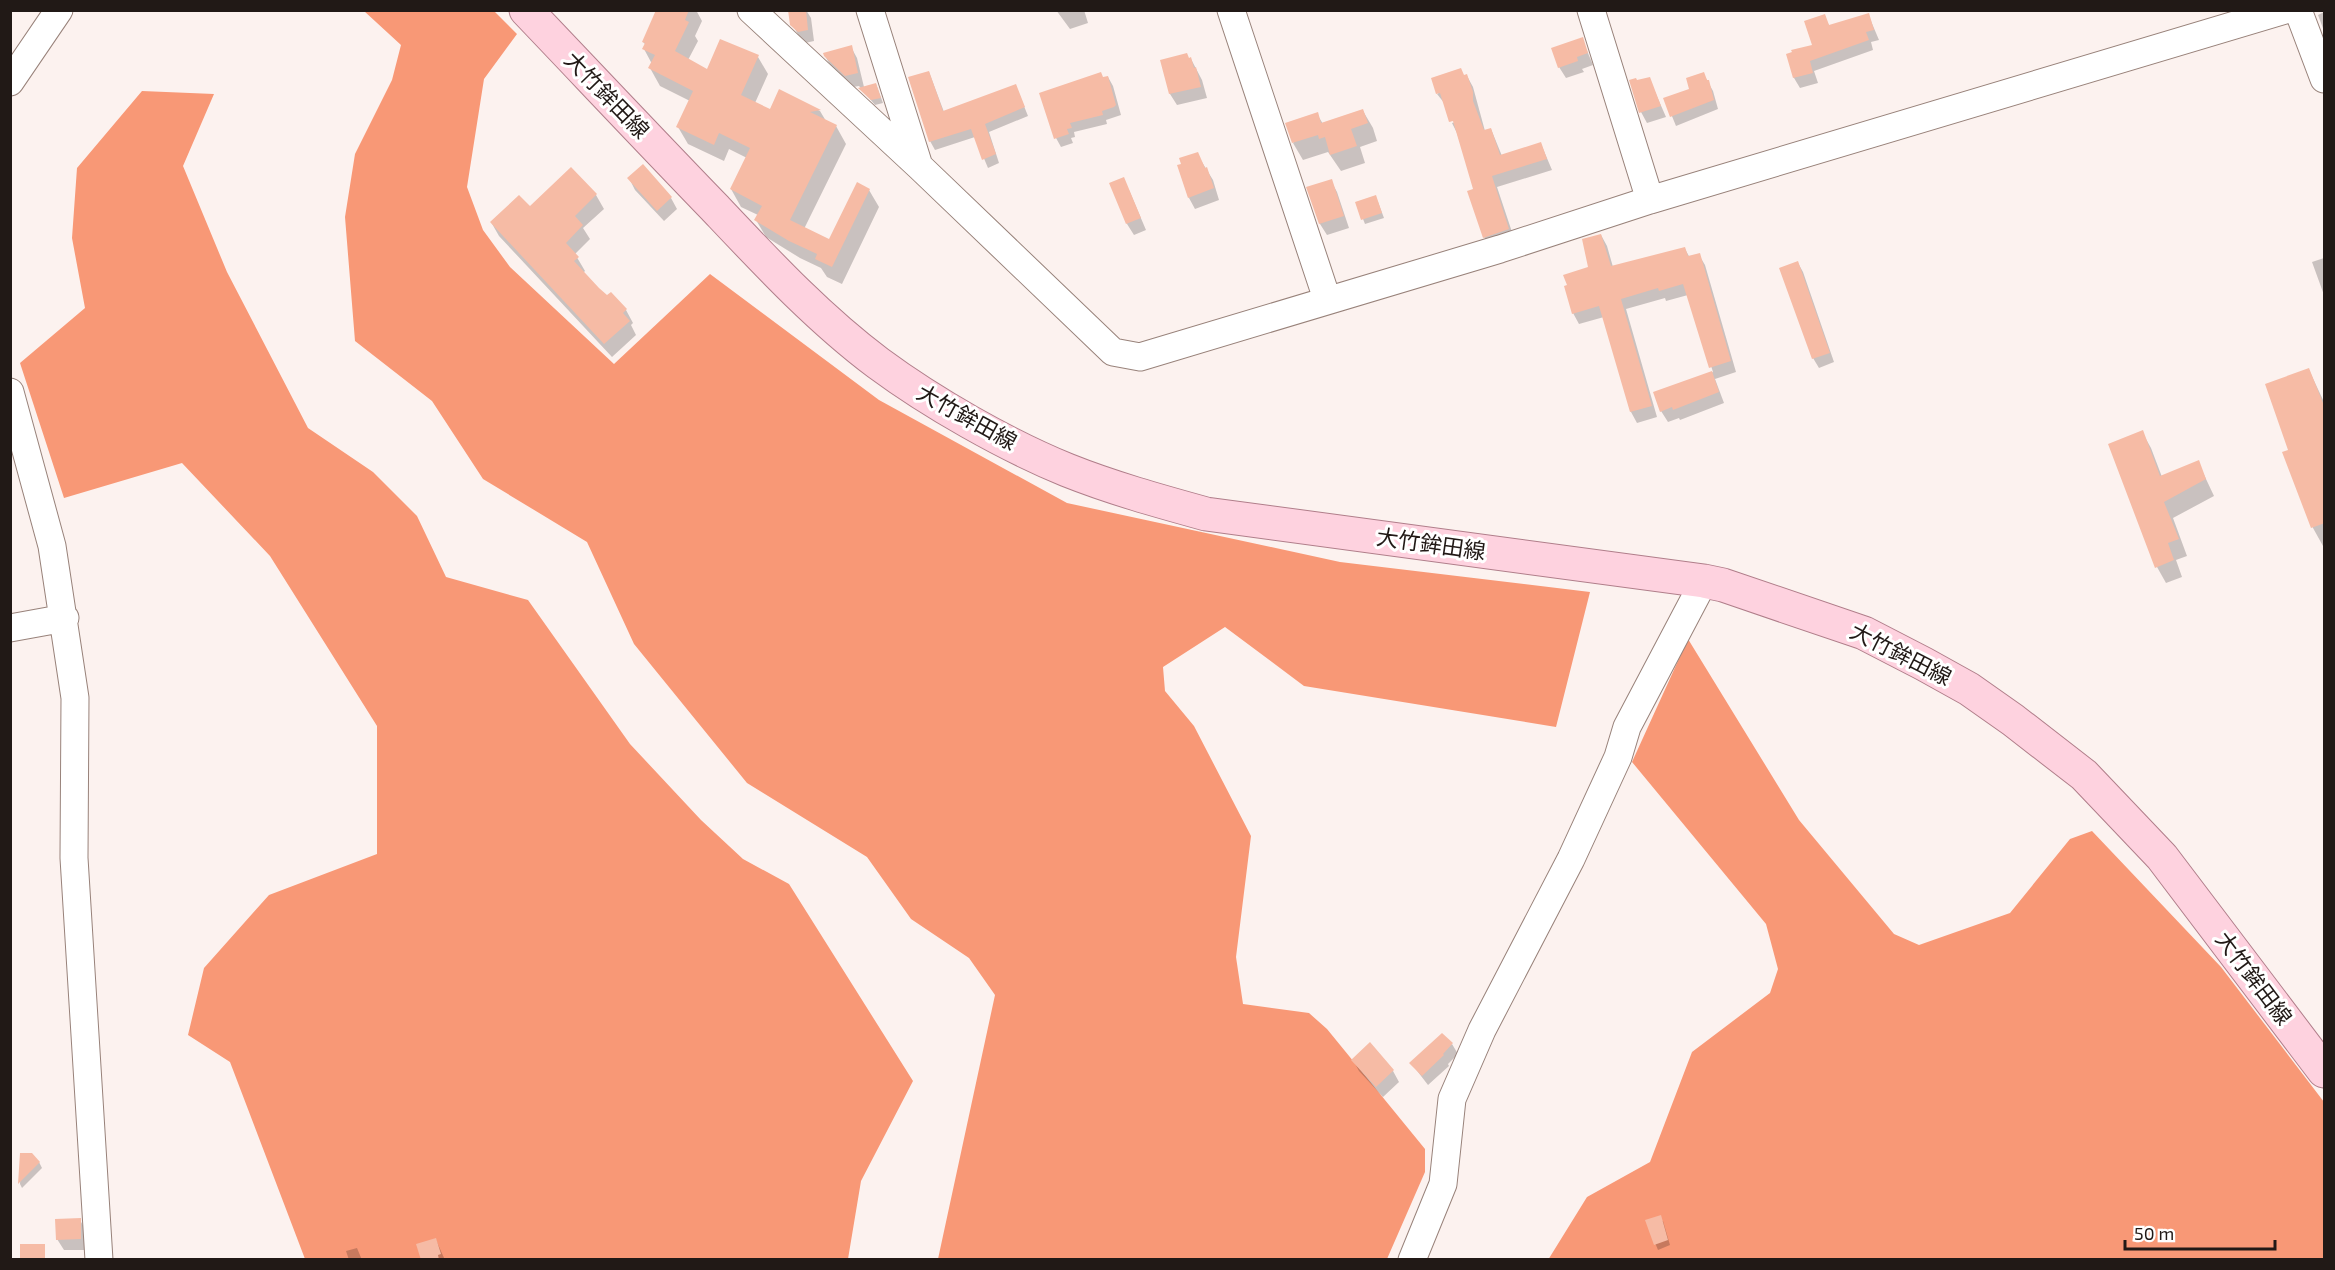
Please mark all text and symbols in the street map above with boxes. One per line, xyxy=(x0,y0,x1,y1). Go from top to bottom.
street label: 大竹鉾田線 xyxy=(560,46,655,143)
street label: 大竹鉾田線 xyxy=(913,378,1022,454)
street label: 大竹鉾田線 xyxy=(1375,522,1487,564)
street label: 大竹鉾田線 xyxy=(1847,617,1956,690)
street label: 大竹鉾田線 xyxy=(2211,926,2298,1029)
scale bar xyxy=(2125,1213,2275,1251)
text: 50 m xyxy=(2134,1222,2174,1244)

